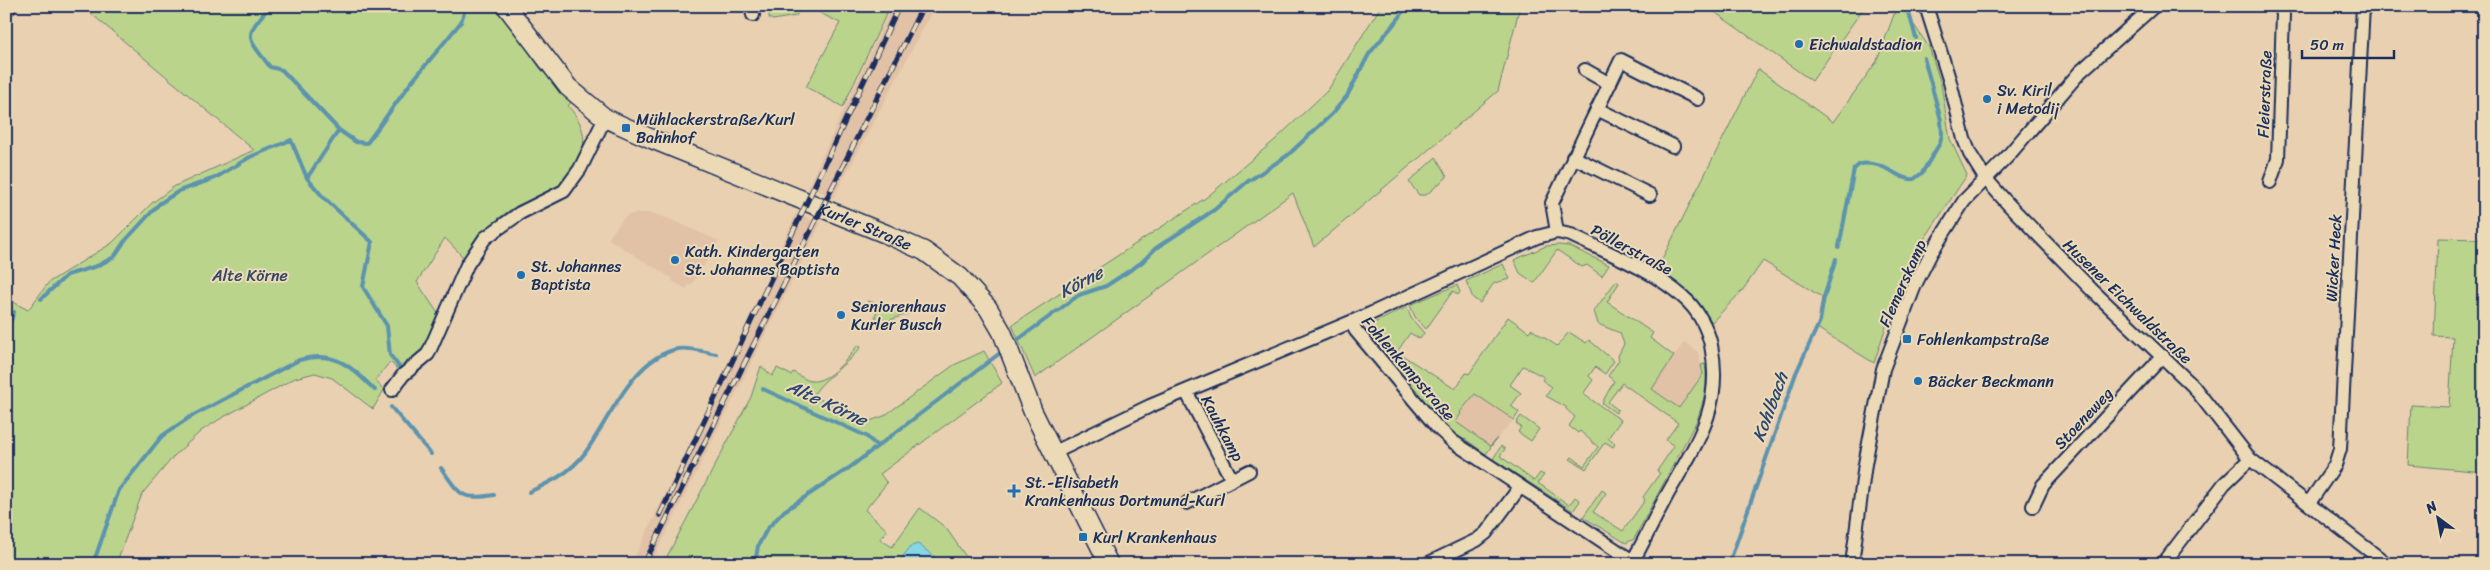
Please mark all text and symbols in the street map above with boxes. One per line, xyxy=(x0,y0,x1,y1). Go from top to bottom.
scale bar xyxy=(2302,28,2395,60)
place label: Eichwaldstadion xyxy=(1809,30,1922,59)
text: 50 m xyxy=(2310,32,2345,58)
marker: Eichwaldstadion xyxy=(1793,38,1805,50)
street label: Fleierstraße xyxy=(2248,50,2281,138)
place label: Sv. Kiril i Metodij xyxy=(1997,76,2061,123)
marker: Sv. Kiril i Metodij xyxy=(1981,93,1993,105)
place label: Mühlackerstraße/Kurl Bahnhof xyxy=(636,105,795,152)
marker: Mühlackerstraße/Kurl Bahnhof xyxy=(620,122,632,134)
street label: Kurler Straße xyxy=(814,194,917,259)
street label: Wicker Heck xyxy=(2317,213,2350,303)
street label: Pöllerstraße xyxy=(1585,216,1678,283)
street label: Husener Eichwaldstraße xyxy=(2056,231,2199,371)
street label: Flemerskamp xyxy=(1870,234,1935,332)
place label: Kath. Kindergarten St. Johannes Baptista xyxy=(685,237,839,284)
place label: St. Johannes Baptista xyxy=(531,252,622,299)
marker: Kath. Kindergarten St. Johannes Baptista xyxy=(669,254,681,266)
water label: Körne xyxy=(1053,256,1111,307)
park label: Alte Körne xyxy=(211,261,288,290)
marker: St. Johannes Baptista xyxy=(515,269,527,281)
place label: Seniorenhaus Kurler Busch xyxy=(851,292,947,339)
marker: Seniorenhaus Kurler Busch xyxy=(835,309,847,321)
street label: Fohlenkampstraße xyxy=(1354,309,1463,428)
place label: Fohlenkampstraße xyxy=(1917,325,2049,354)
marker: Fohlenkampstraße xyxy=(1901,333,1913,345)
water label: Kohlbach xyxy=(1743,366,1798,446)
place label: Bäcker Beckmann xyxy=(1928,367,2054,396)
water label: Alte Körne xyxy=(781,370,874,436)
marker: Bäcker Beckmann xyxy=(1912,375,1924,387)
street label: Stoeneweg xyxy=(2046,380,2120,456)
street label: Kauhkamp xyxy=(1193,390,1253,467)
place label: St.-Elisabeth Krankenhaus Dortmund-Kurl xyxy=(1025,468,1225,515)
marker: St.-Elisabeth Krankenhaus Dortmund-Kurl xyxy=(1007,484,1021,498)
north arrow xyxy=(2412,492,2462,542)
text: N xyxy=(2420,494,2442,521)
place label: Kurl Krankenhaus xyxy=(1093,523,1217,552)
marker: Kurl Krankenhaus xyxy=(1077,531,1089,543)

